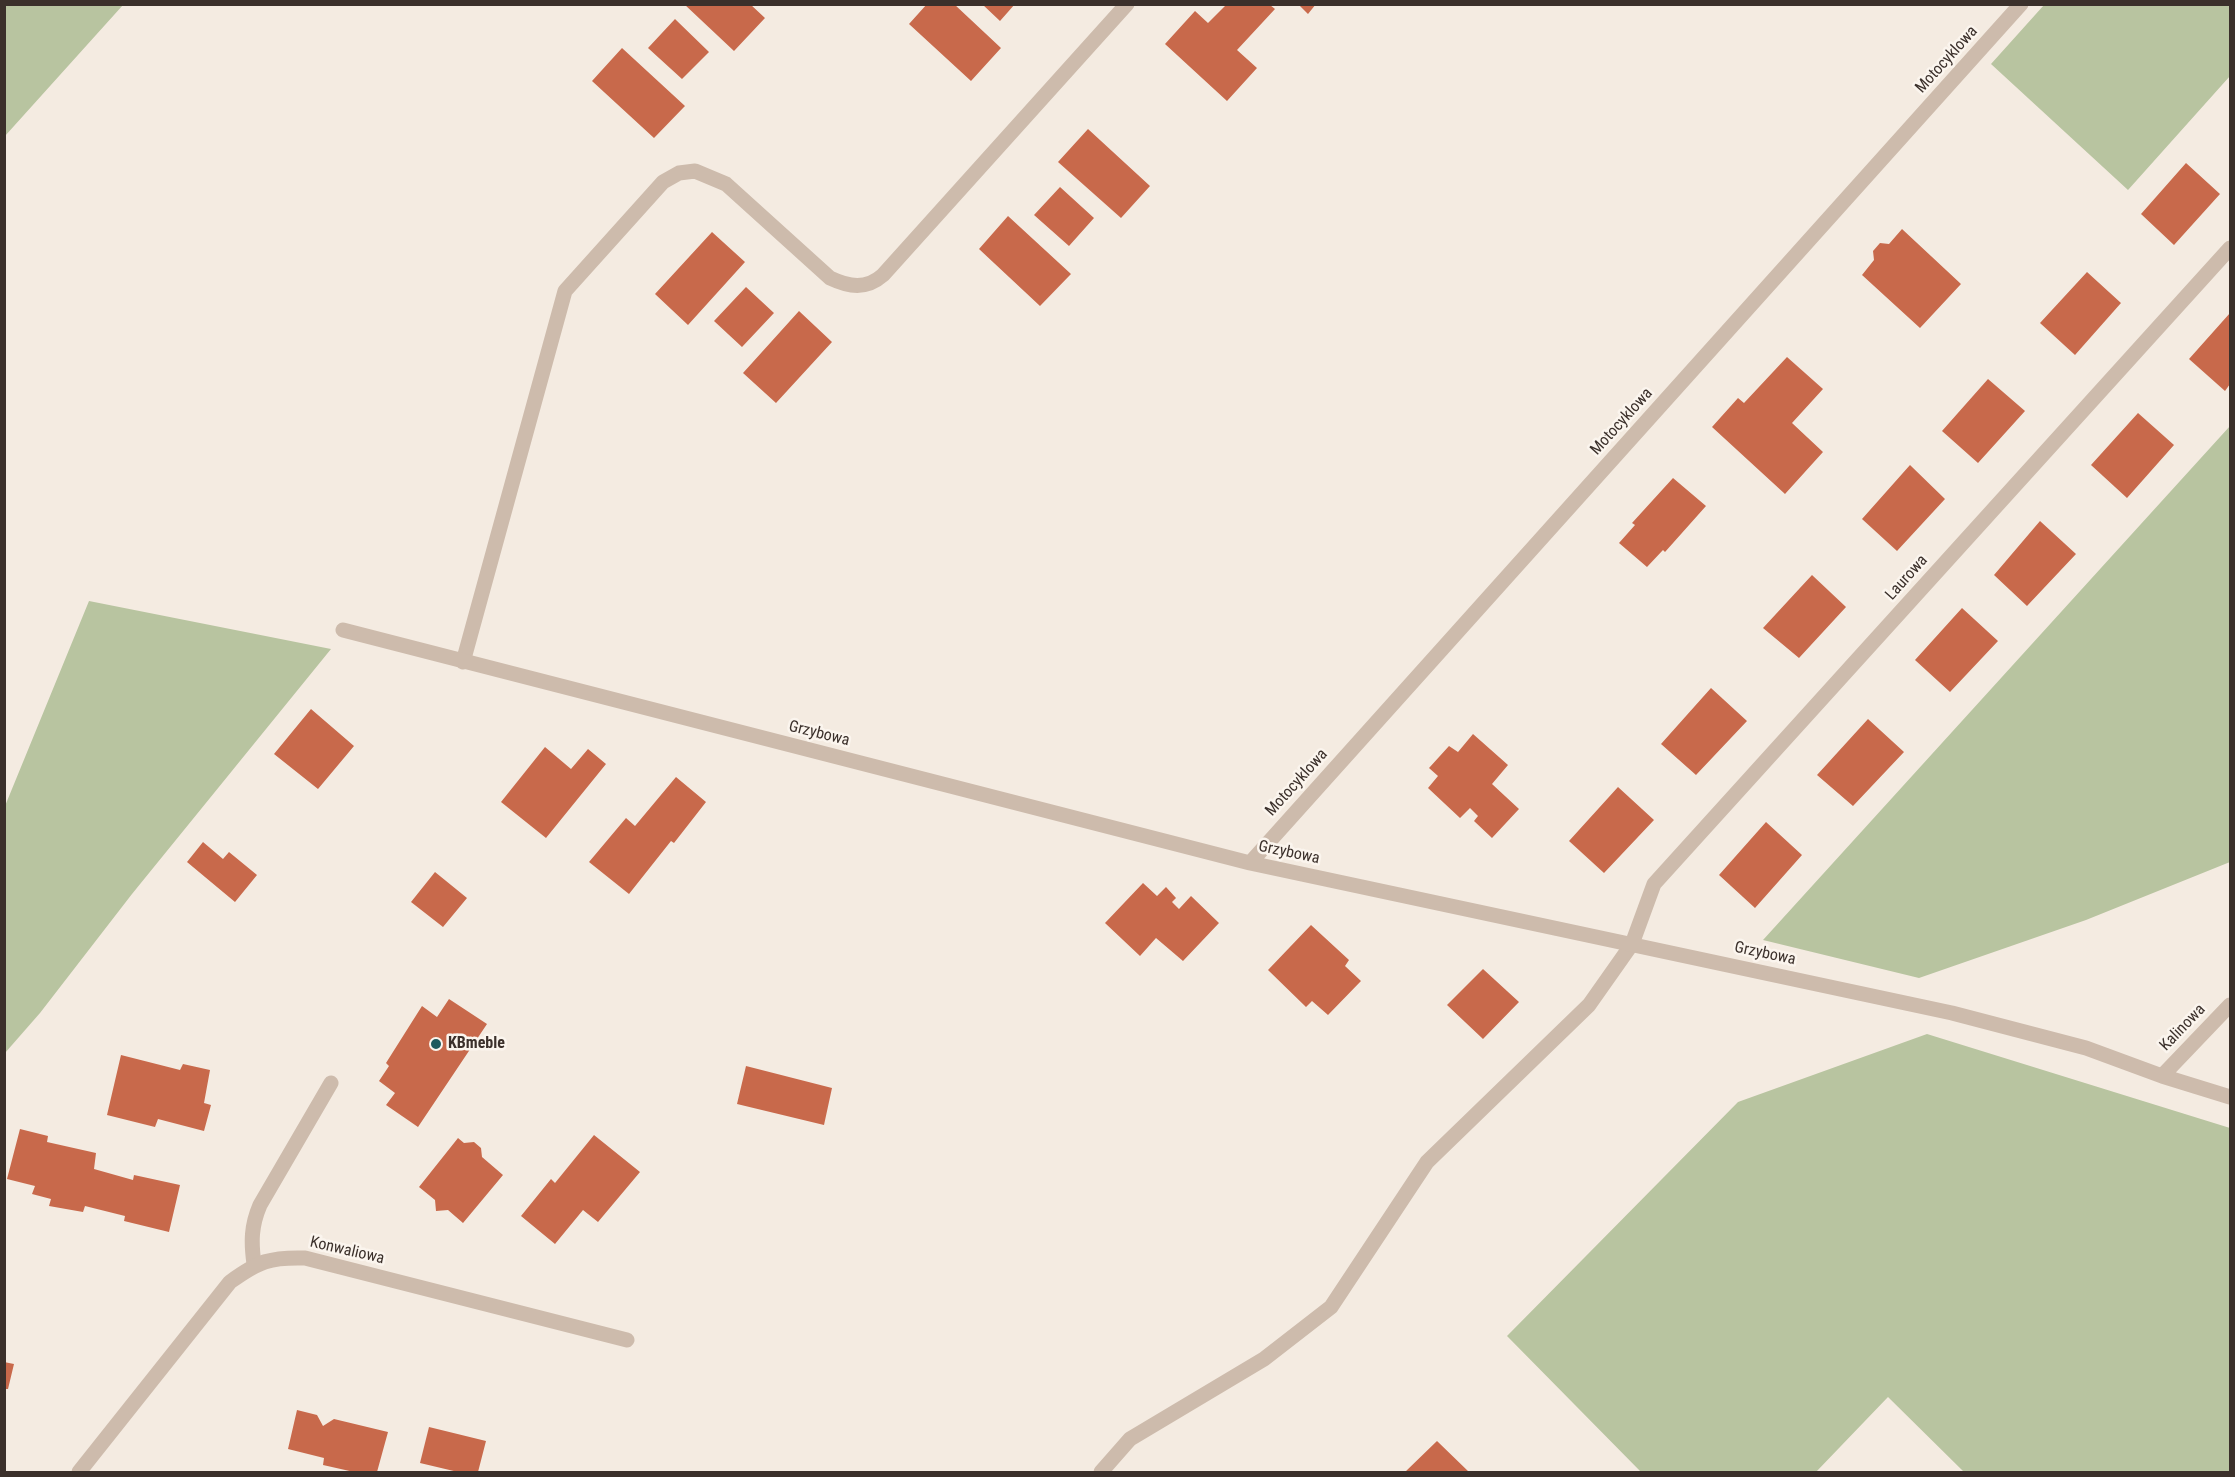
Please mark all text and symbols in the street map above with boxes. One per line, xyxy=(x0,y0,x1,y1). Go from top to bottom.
street label: Motocyklowa xyxy=(1912,22,1982,98)
street label: Motocyklowa xyxy=(1587,384,1657,460)
street label: Laurowa xyxy=(1882,552,1932,604)
street label: Grzybowa xyxy=(787,717,851,751)
street label: Motocyklowa xyxy=(1262,745,1332,821)
street label: Grzybowa xyxy=(1257,837,1321,869)
street label: Grzybowa xyxy=(1733,938,1797,970)
street label: Kalinowa xyxy=(2156,1001,2210,1055)
place label: KBmeble xyxy=(448,1034,505,1054)
marker: KBmeble xyxy=(429,1037,443,1051)
street label: Konwaliowa xyxy=(308,1233,386,1269)

